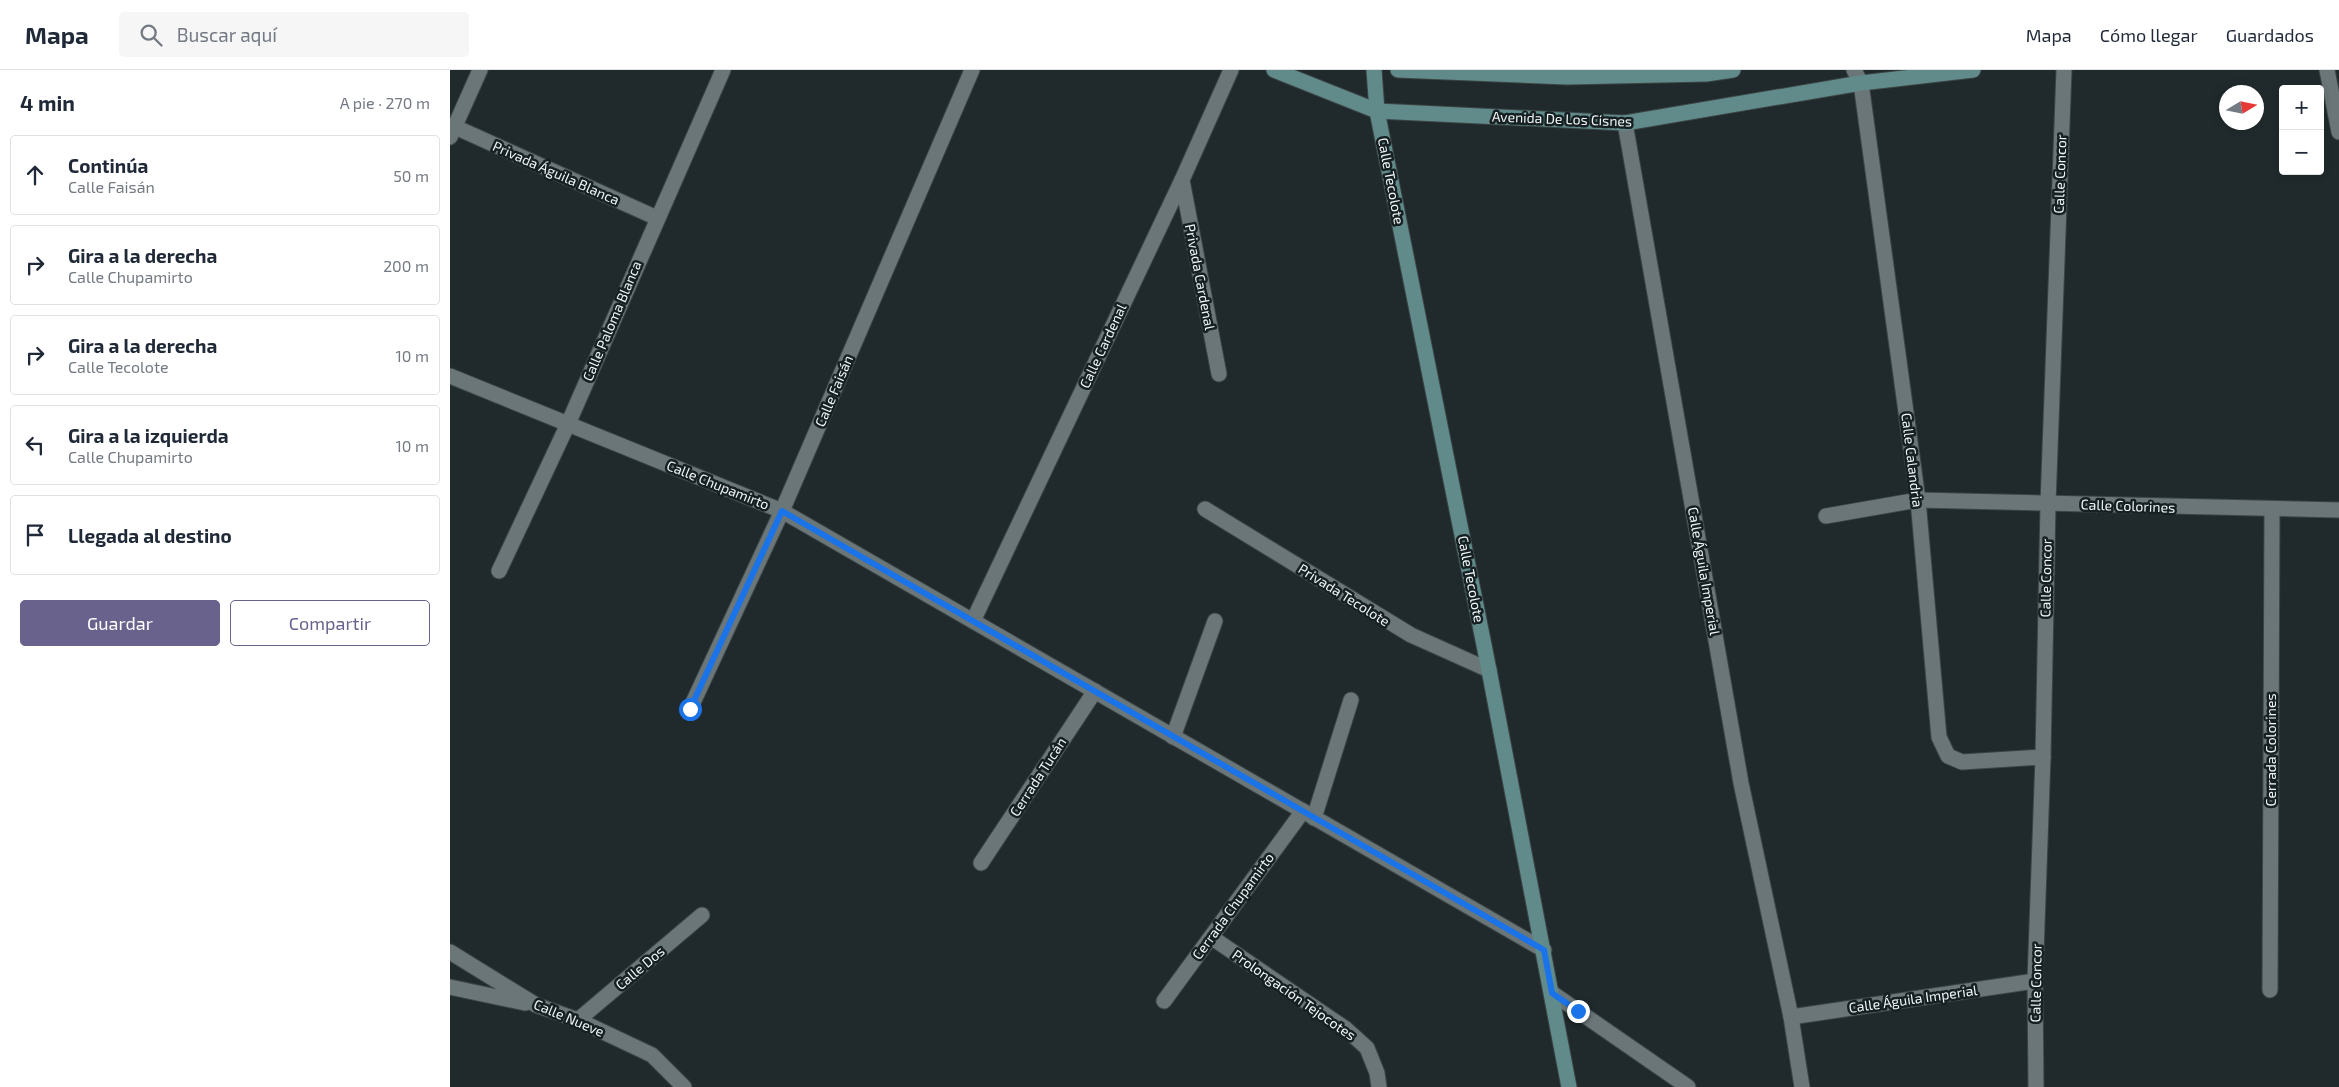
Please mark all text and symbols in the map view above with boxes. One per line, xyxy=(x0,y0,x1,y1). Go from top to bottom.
search box xyxy=(119,12,469,57)
text: Mapa xyxy=(25,20,89,49)
icon: search xyxy=(137,21,165,49)
text: Buscar aquí xyxy=(177,23,277,46)
text: Mapa xyxy=(2026,24,2072,46)
text: Cómo llegar xyxy=(2100,24,2198,46)
text: Guardados xyxy=(2226,24,2314,46)
north arrow xyxy=(2219,85,2264,130)
map controls xyxy=(2279,85,2324,175)
button: + xyxy=(2279,85,2324,130)
text: 4 min xyxy=(20,90,75,115)
text: A pie · 270 m xyxy=(340,93,430,112)
street label: Avenida De Los Cisnes xyxy=(1492,108,1632,129)
button: − xyxy=(2279,130,2324,175)
street label: Calle Concor xyxy=(2050,134,2069,214)
street label: Calle Tecolote xyxy=(1375,136,1408,226)
street label: Privada Águila Blanca xyxy=(490,137,622,208)
text: Continúa xyxy=(68,154,148,177)
icon: ahead xyxy=(21,161,49,189)
text: 50 m xyxy=(393,166,429,185)
text: Calle Faisán xyxy=(68,177,155,196)
street label: Privada Cardenal xyxy=(1182,222,1219,332)
text: Gira a la derecha xyxy=(68,244,217,267)
icon: right xyxy=(21,251,49,279)
text: 200 m xyxy=(383,256,429,275)
street label: Calle Paloma Blanca xyxy=(579,258,645,383)
text: Calle Chupamirto xyxy=(68,267,193,286)
street label: Calle Cardenal xyxy=(1076,300,1130,391)
text: Gira a la derecha xyxy=(68,334,217,357)
icon: right xyxy=(21,341,49,369)
text: 10 m xyxy=(395,346,429,365)
street label: Calle Faisán xyxy=(811,353,856,429)
text: Calle Tecolote xyxy=(68,357,169,376)
street label: Calle Calandria xyxy=(1898,412,1927,508)
text: Gira a la izquierda xyxy=(68,424,229,447)
icon: left xyxy=(21,431,49,459)
text: 10 m xyxy=(395,436,429,455)
text: Calle Chupamirto xyxy=(68,447,193,466)
street label: Calle Chupamirto xyxy=(664,456,772,513)
street label: Calle Colorines xyxy=(2080,495,2176,516)
street label: Calle Águila Imperial xyxy=(1685,506,1724,637)
icon: arrive xyxy=(21,521,49,549)
text: Llegada al destino xyxy=(68,524,232,547)
street label: Calle Tecolote xyxy=(1455,534,1488,624)
street label: Calle Concor xyxy=(2036,538,2055,618)
street label: Privada Tecolote xyxy=(1295,560,1393,630)
button: Guardar xyxy=(20,600,220,646)
button: Compartir xyxy=(230,600,430,646)
street label: Cerrada Colorines xyxy=(2262,693,2279,807)
route start xyxy=(679,698,702,721)
street label: Cerrada Tucán xyxy=(1006,734,1069,819)
street label: Cerrada Chupamirto xyxy=(1188,849,1277,962)
street label: Calle Dos xyxy=(612,942,668,993)
street label: Calle Concor xyxy=(2026,943,2045,1023)
street label: Prolongación Tejocotes xyxy=(1229,946,1359,1044)
street label: Calle Águila Imperial xyxy=(1848,981,1979,1016)
street label: Calle Nueve xyxy=(531,995,607,1040)
route end xyxy=(1567,1000,1590,1023)

